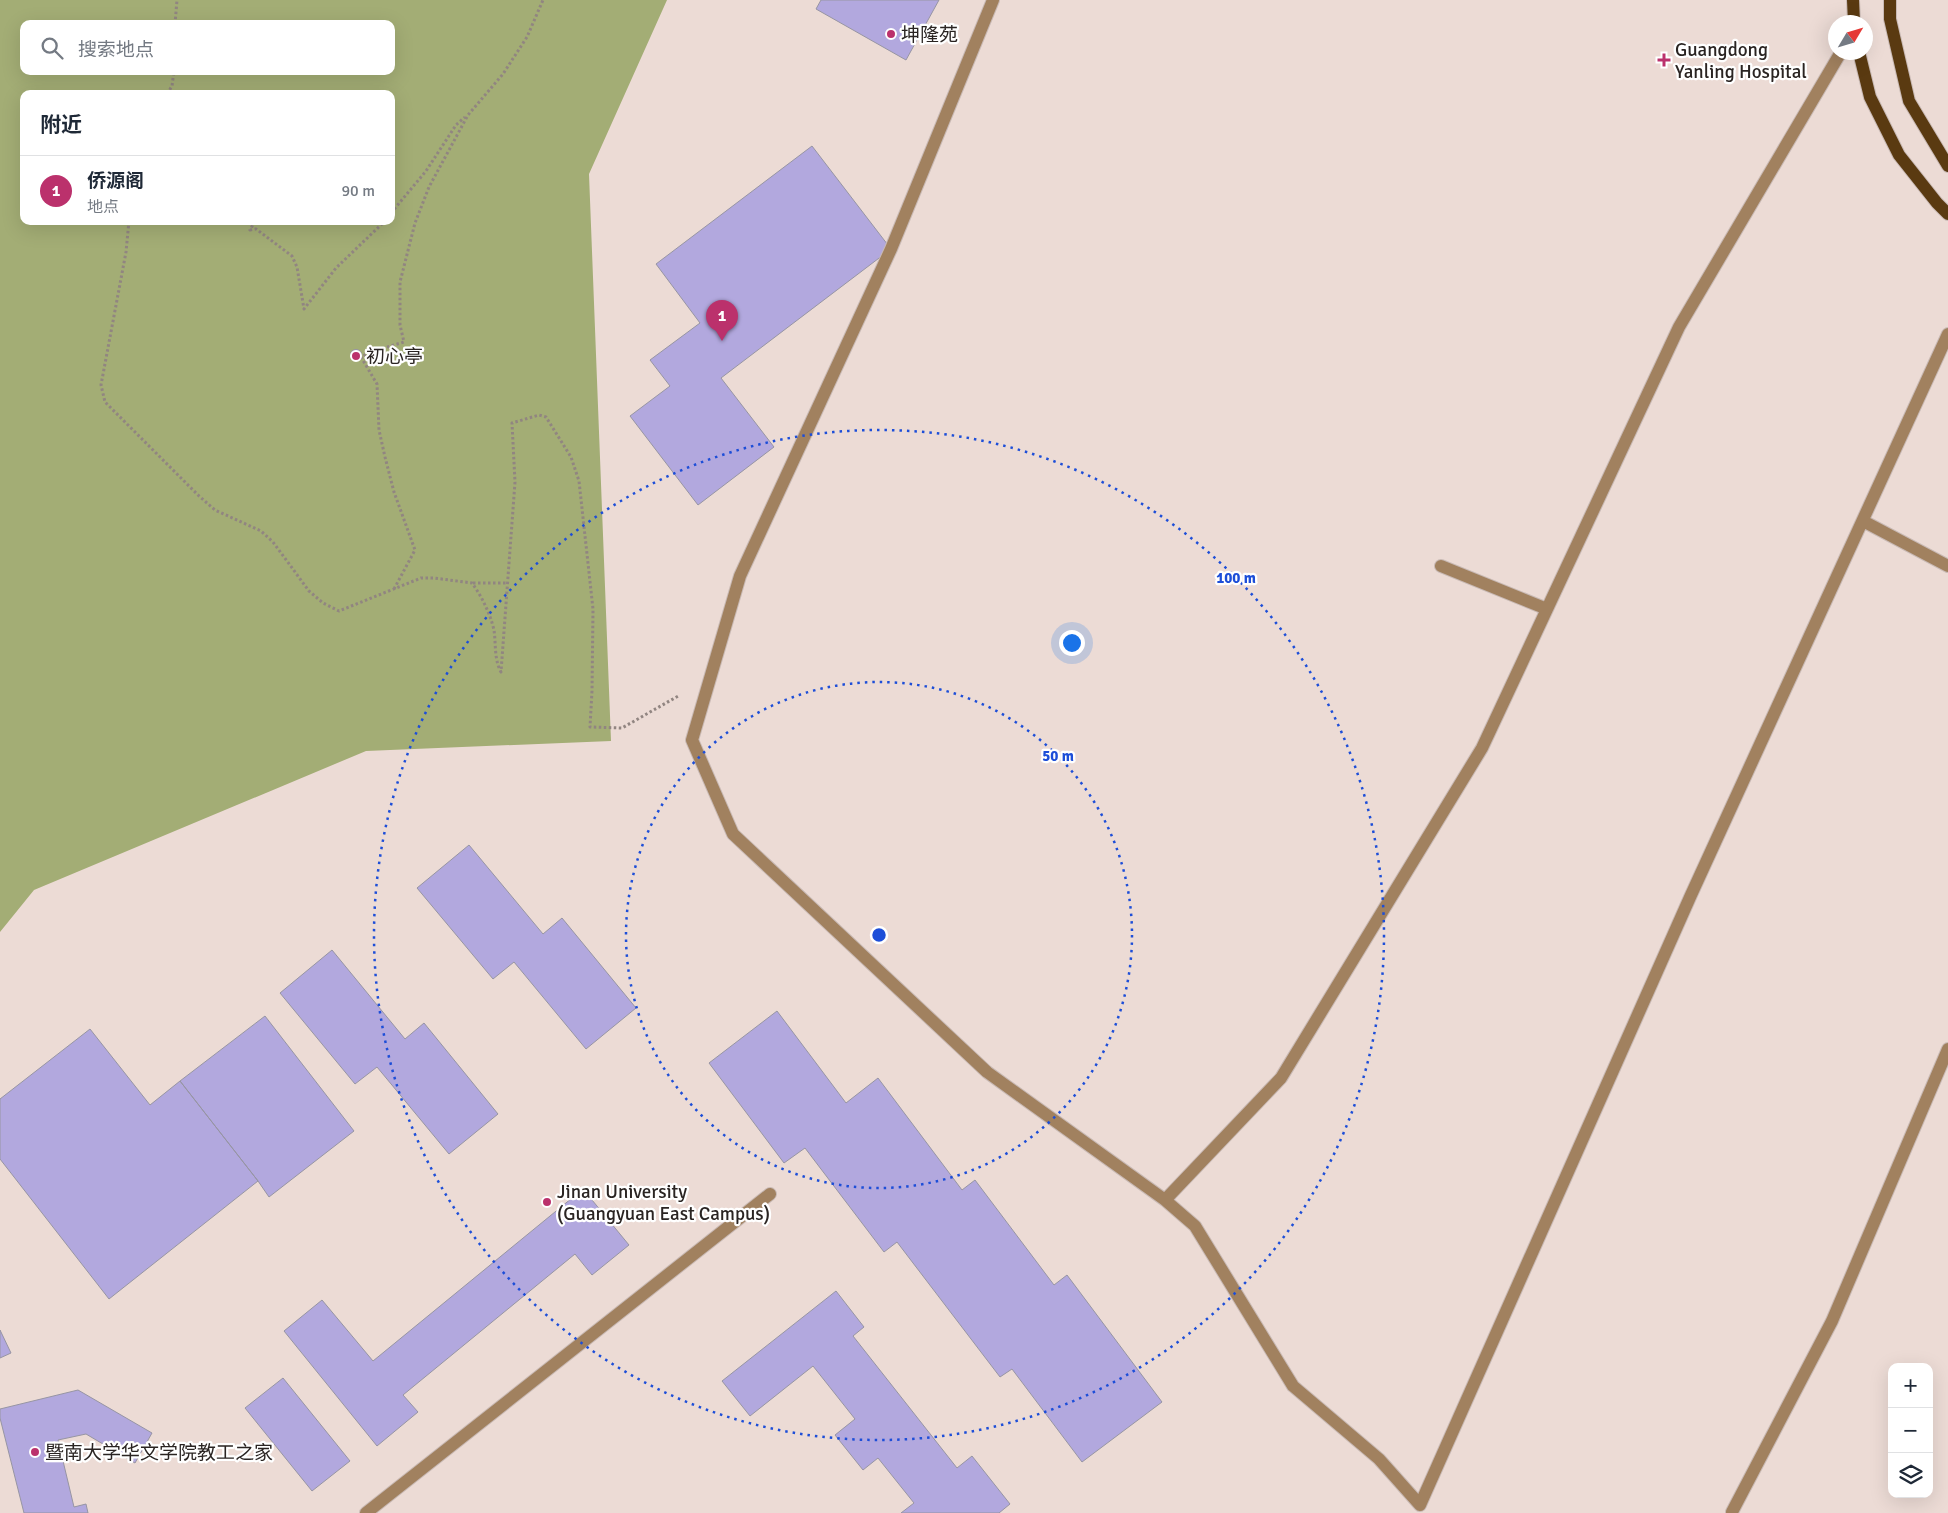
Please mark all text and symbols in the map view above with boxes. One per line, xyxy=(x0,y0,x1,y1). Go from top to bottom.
north arrow xyxy=(1828,15,1873,60)
search box xyxy=(20,20,395,75)
place label: 坤隆苑 xyxy=(901,23,958,47)
marker: 坤隆苑 xyxy=(885,28,897,40)
icon: search xyxy=(38,34,66,62)
text: 搜索地点 xyxy=(78,38,154,62)
place label: Guangdong Yanling Hospital xyxy=(1675,38,1807,84)
marker: Guangdong Yanling Hospital xyxy=(1657,53,1671,67)
text: 附近 xyxy=(40,112,82,138)
text: 侨源阁 xyxy=(87,169,144,193)
text: 1 xyxy=(52,181,60,201)
text: 90 m xyxy=(341,181,375,201)
text: 地点 xyxy=(87,197,119,217)
pin: 1 xyxy=(706,300,738,341)
place label: 初心亭 xyxy=(366,345,423,369)
marker: 初心亭 xyxy=(350,350,362,362)
text: 100 m xyxy=(1216,569,1256,587)
your location xyxy=(1059,630,1085,656)
text: 50 m xyxy=(1042,747,1074,765)
centre of rings xyxy=(870,926,888,944)
place label: Jinan University (Guangyuan East Campus) xyxy=(557,1180,770,1226)
marker: Jinan University (Guangyuan East Campus) xyxy=(541,1196,553,1208)
map controls xyxy=(1888,1363,1933,1498)
button: + xyxy=(1888,1363,1933,1408)
button: − xyxy=(1888,1408,1933,1453)
place label: 暨南大学华文学院教工之家 xyxy=(45,1441,273,1465)
marker: 暨南大学华文学院教工之家 xyxy=(29,1446,41,1458)
button: layers xyxy=(1888,1453,1933,1498)

